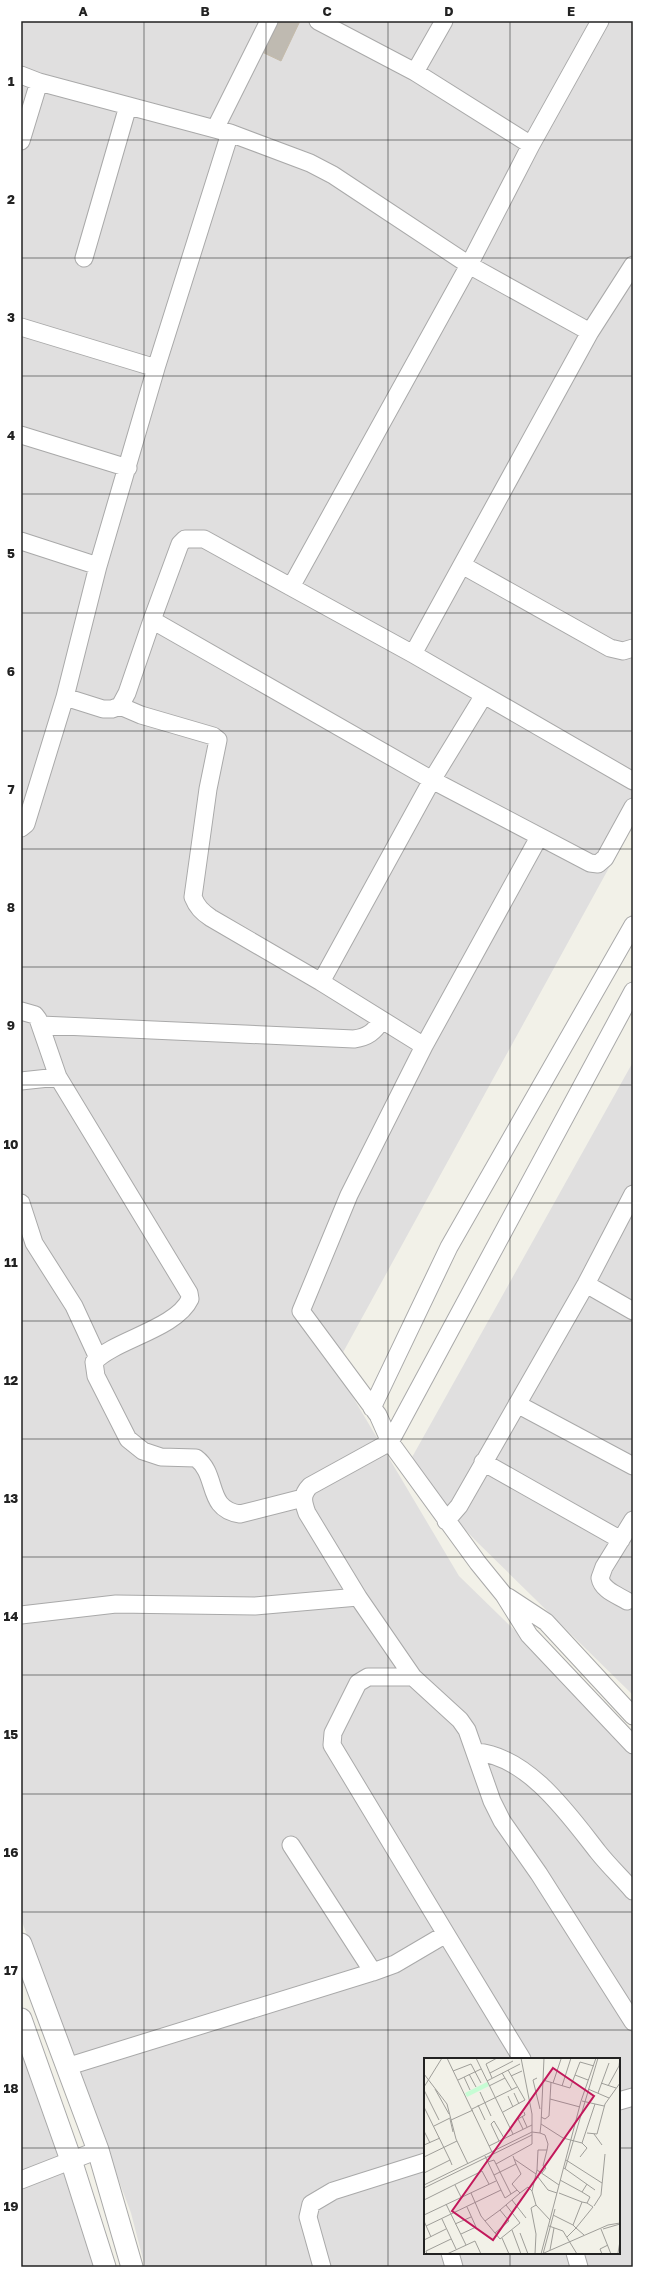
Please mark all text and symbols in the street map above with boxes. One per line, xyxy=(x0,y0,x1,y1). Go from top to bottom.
text: A xyxy=(78,3,88,19)
text: B xyxy=(200,3,210,19)
text: C xyxy=(322,3,332,19)
text: D xyxy=(444,3,454,19)
text: E xyxy=(567,3,575,19)
text: 1 xyxy=(8,73,15,89)
text: 2 xyxy=(7,191,15,207)
text: 3 xyxy=(7,309,15,325)
text: 4 xyxy=(7,427,15,443)
text: 5 xyxy=(7,545,15,561)
text: 6 xyxy=(7,663,15,679)
text: 7 xyxy=(7,781,15,797)
text: 8 xyxy=(7,899,15,915)
text: 9 xyxy=(7,1017,15,1033)
text: 10 xyxy=(3,1136,19,1152)
text: 11 xyxy=(4,1254,18,1270)
text: 12 xyxy=(4,1372,18,1388)
text: 13 xyxy=(4,1490,18,1506)
text: 14 xyxy=(4,1608,18,1624)
text: 15 xyxy=(4,1726,18,1742)
text: 16 xyxy=(4,1844,18,1860)
text: 17 xyxy=(4,1962,18,1978)
inset map xyxy=(424,2058,620,2254)
text: 18 xyxy=(3,2080,19,2096)
text: 19 xyxy=(4,2198,18,2214)

